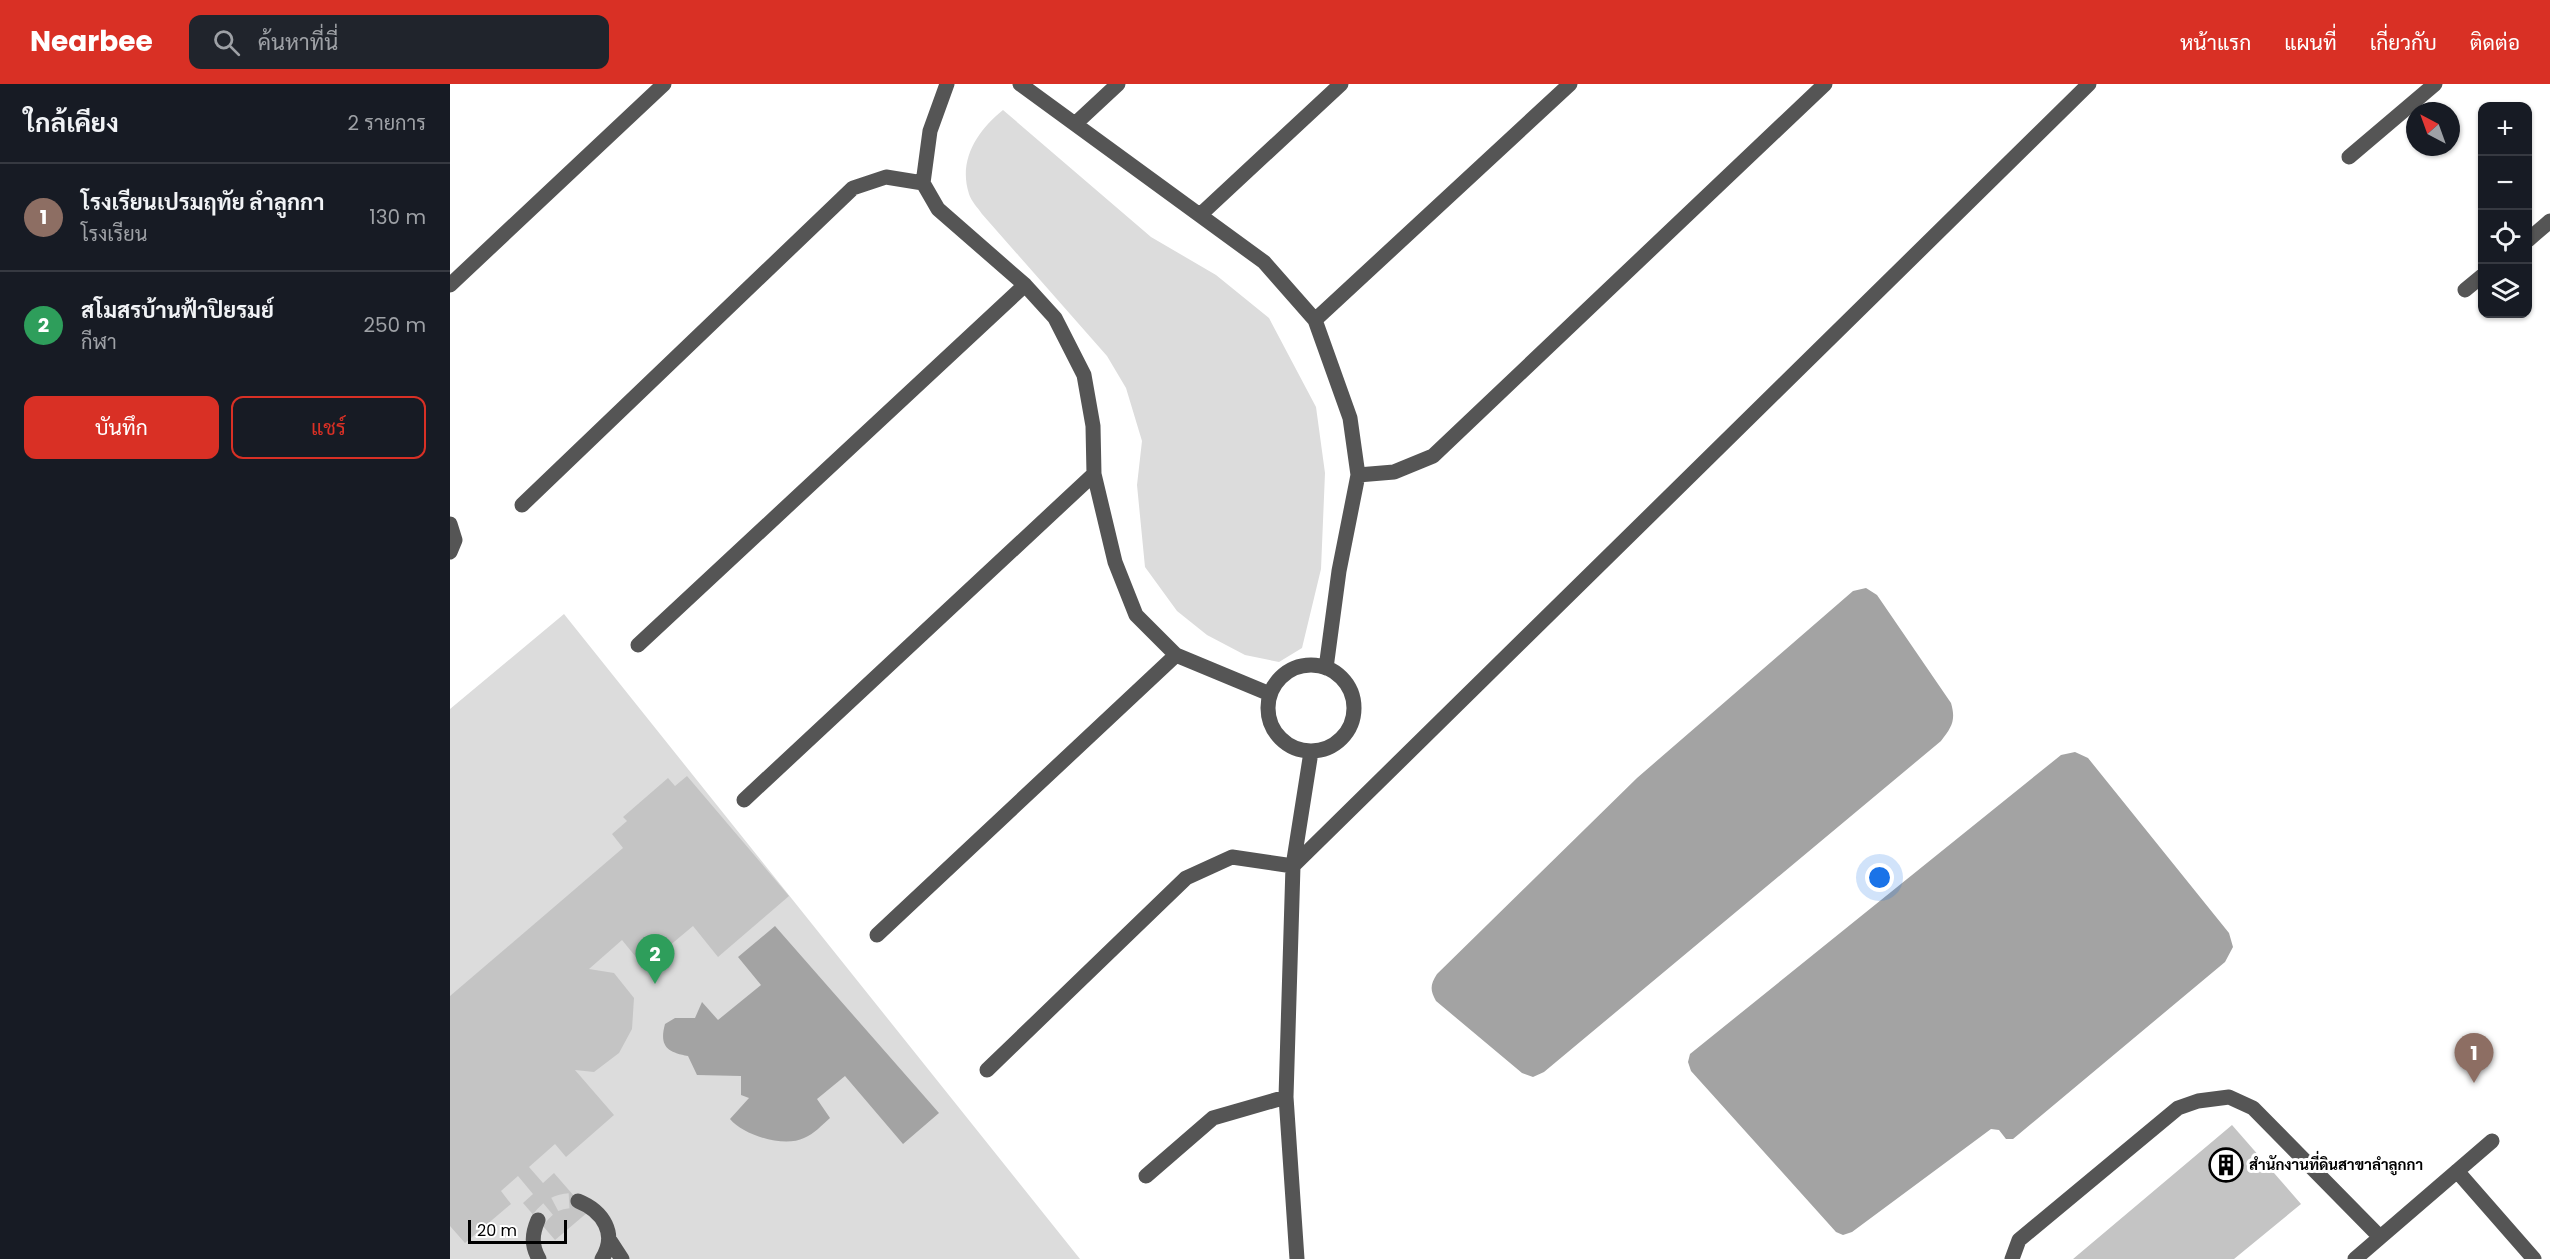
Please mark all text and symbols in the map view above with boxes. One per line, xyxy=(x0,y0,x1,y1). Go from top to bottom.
search box xyxy=(189,15,609,69)
text: Nearbee xyxy=(30,22,153,61)
icon: search xyxy=(210,26,243,59)
text: ค้นหาที่นี่ xyxy=(258,27,338,58)
text: หน้าแรก xyxy=(2180,28,2251,57)
text: แผนที่ xyxy=(2284,28,2337,57)
text: เกี่ยวกับ xyxy=(2370,28,2437,57)
text: ติดต่อ xyxy=(2470,28,2520,57)
north arrow xyxy=(2406,102,2460,156)
map controls xyxy=(2478,102,2532,318)
button: + xyxy=(2478,102,2532,156)
text: ใกล้เคียง xyxy=(24,105,119,141)
text: 2 รายการ xyxy=(347,109,426,137)
button: − xyxy=(2478,156,2532,210)
text: โรงเรียนเปรมฤทัย ลำลูกกา xyxy=(81,187,324,218)
text: 1 xyxy=(40,203,47,231)
text: 130 m xyxy=(369,203,426,231)
button: locate xyxy=(2478,210,2532,264)
text: โรงเรียน xyxy=(81,220,147,248)
button: layers xyxy=(2478,264,2532,318)
text: สโมสรบ้านฟ้าปิยรมย์ xyxy=(81,295,274,326)
text: 2 xyxy=(38,311,49,339)
text: 250 m xyxy=(363,311,426,339)
text: กีฬา xyxy=(81,328,117,356)
button: บันทึก xyxy=(24,396,219,459)
button: แชร์ xyxy=(231,396,426,459)
your location xyxy=(1865,863,1894,892)
pin: 2 xyxy=(636,934,674,984)
pin: 1 xyxy=(2454,1034,2494,1083)
building icon: สำนักงานที่ดินสาขาลำลูกกา xyxy=(2208,1147,2244,1183)
place label: สำนักงานที่ดินสาขาลำลูกกา xyxy=(2249,1150,2423,1176)
scale bar xyxy=(468,1217,567,1244)
text: 20 m xyxy=(477,1219,517,1242)

